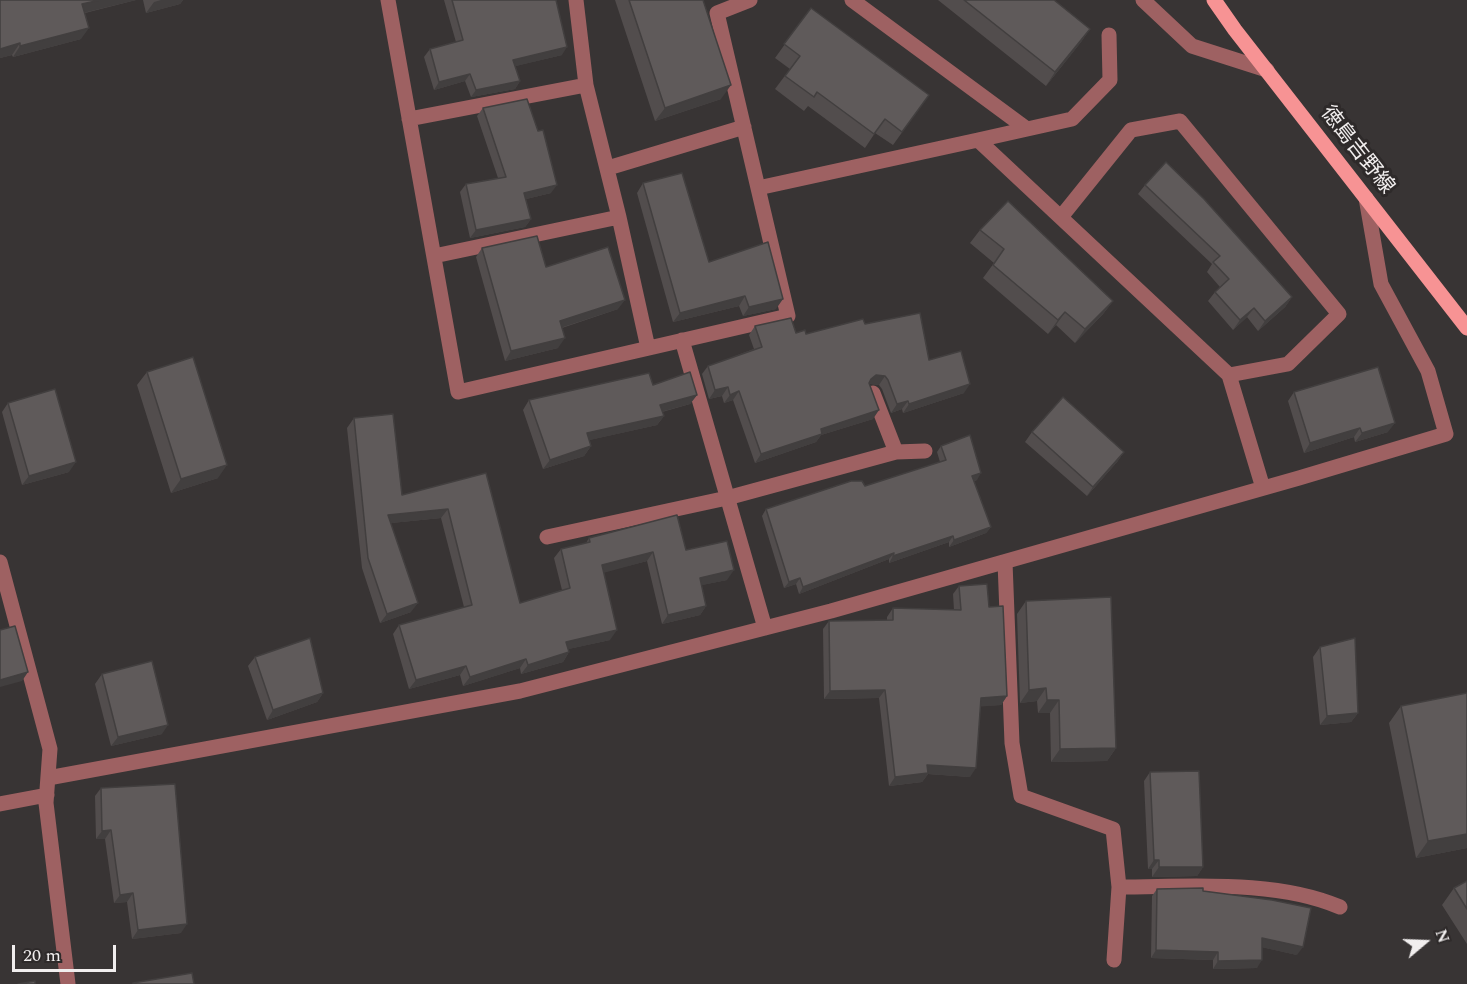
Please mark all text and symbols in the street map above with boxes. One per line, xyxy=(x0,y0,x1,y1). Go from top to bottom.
street label: 徳島吉野線 xyxy=(1314,102,1398,200)
north arrow xyxy=(1395,912,1455,972)
text: N xyxy=(1429,926,1455,946)
scale bar xyxy=(15,933,118,971)
text: 20 m xyxy=(23,942,61,969)

